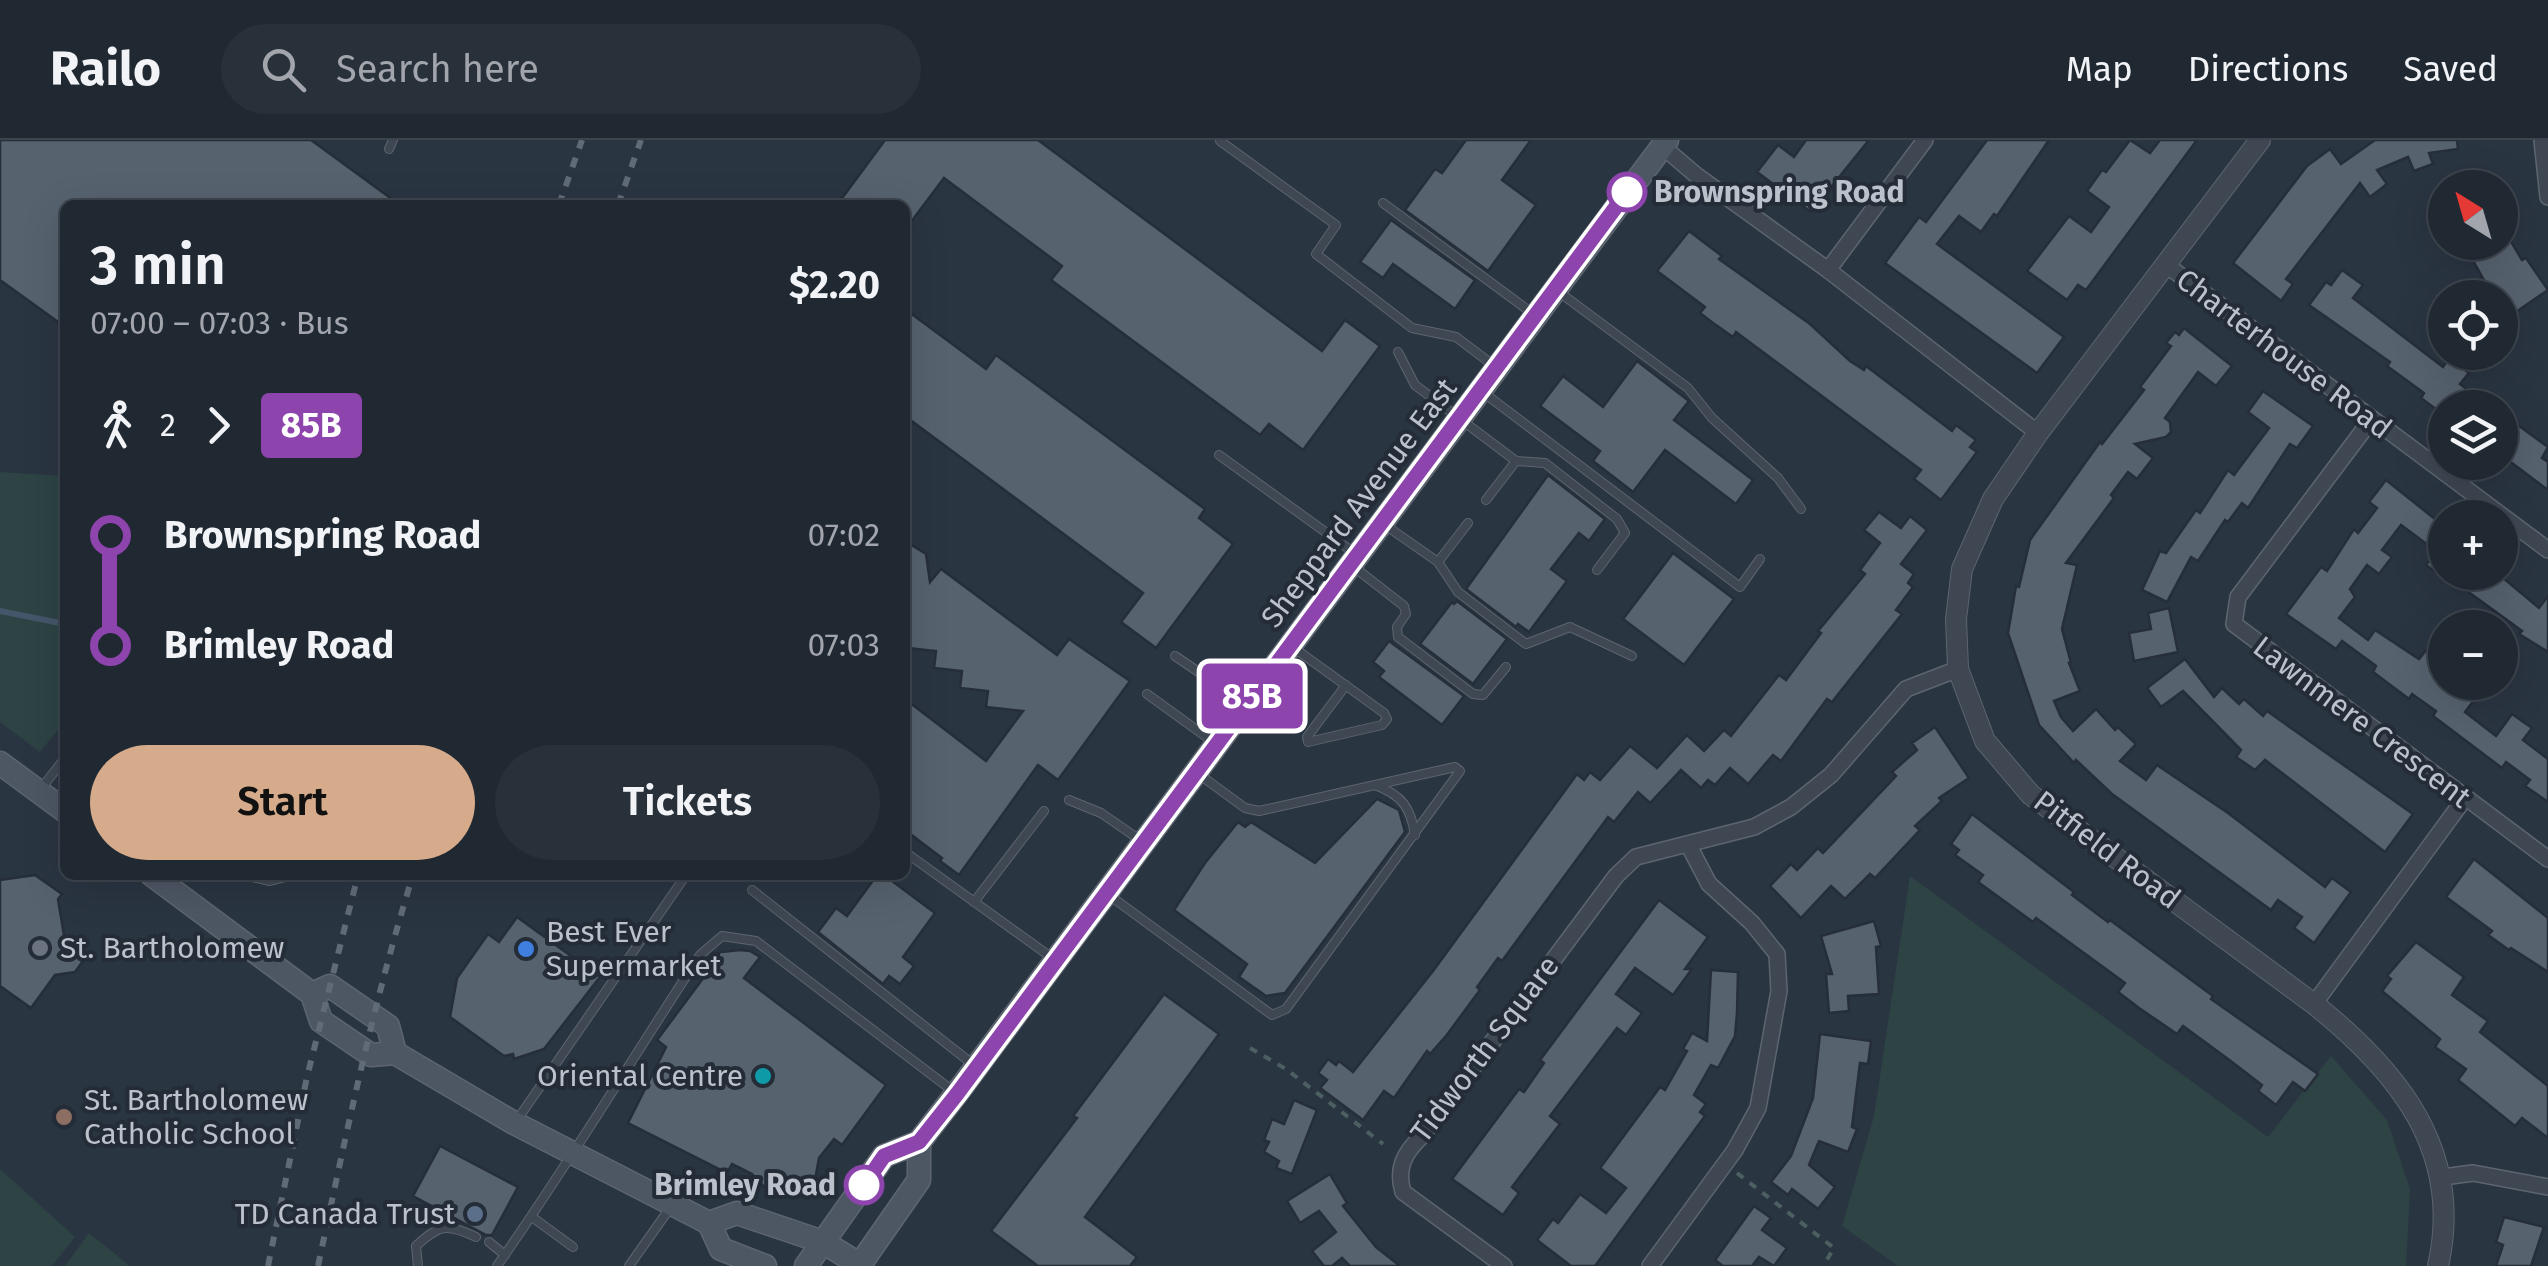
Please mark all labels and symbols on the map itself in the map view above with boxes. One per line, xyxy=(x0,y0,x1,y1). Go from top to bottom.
north arrow xyxy=(2428,170,2518,260)
marker: Brownspring Road xyxy=(1608,173,1646,211)
place label: Brownspring Road xyxy=(1654,174,1905,210)
street label: Charterhouse Road xyxy=(2169,261,2399,447)
street label: Sheppard Avenue East xyxy=(1254,371,1465,635)
street label: Lawnmere Crescent xyxy=(2246,629,2478,816)
line badge: 85B xyxy=(1194,664,1310,728)
street label: Pitfield Road xyxy=(2027,783,2187,917)
place label: Best Ever Supermarket xyxy=(546,914,722,984)
place label: St. Bartholomew xyxy=(60,930,284,966)
marker: St. Bartholomew xyxy=(29,937,51,959)
marker: Best Ever Supermarket xyxy=(515,938,537,960)
street label: Tidworth Square xyxy=(1403,949,1567,1149)
place label: Oriental Centre xyxy=(537,1058,743,1094)
marker: Oriental Centre xyxy=(752,1065,774,1087)
place label: St. Bartholomew Catholic School xyxy=(84,1082,308,1152)
marker: St. Bartholomew Catholic School xyxy=(53,1106,75,1128)
marker: Brimley Road xyxy=(845,1166,883,1204)
place label: Brimley Road xyxy=(654,1167,836,1203)
place label: TD Canada Trust xyxy=(235,1196,455,1232)
marker: TD Canada Trust xyxy=(464,1203,486,1225)

